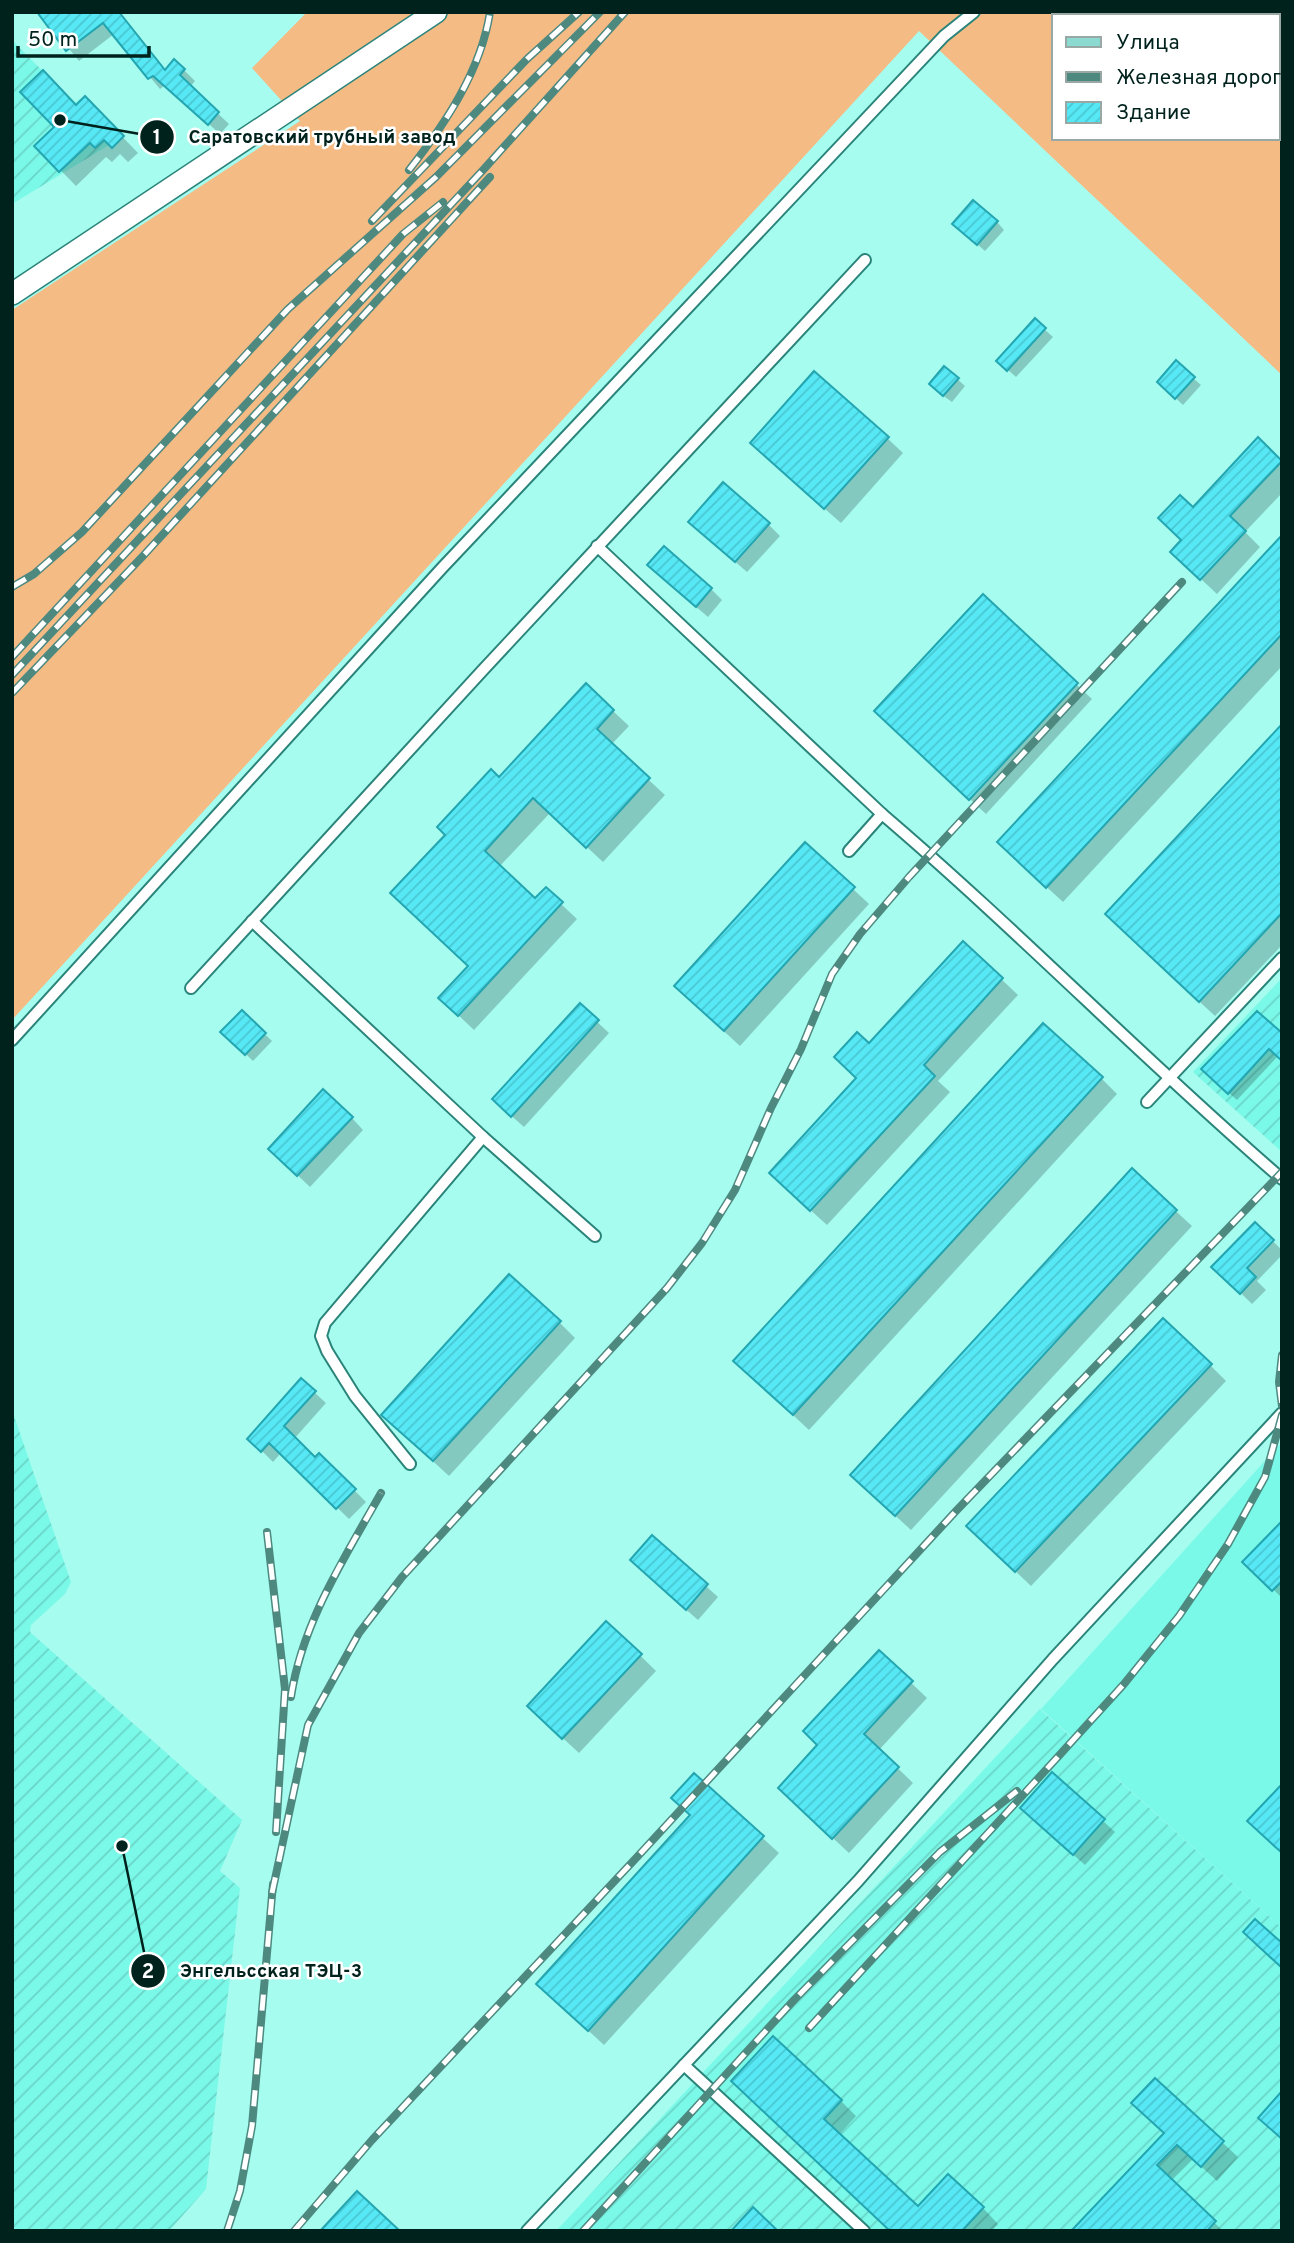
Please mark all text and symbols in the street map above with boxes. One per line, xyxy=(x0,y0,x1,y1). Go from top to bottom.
scale bar xyxy=(18,14,149,58)
legend xyxy=(1052,14,1280,140)
text: 50 m xyxy=(28,27,77,54)
text: Улица xyxy=(1116,30,1180,57)
text: Железная дорога xyxy=(1116,65,1292,92)
text: Здание xyxy=(1116,100,1191,127)
callout: Саратовский трубный завод xyxy=(140,117,470,157)
text: 1 xyxy=(153,125,161,152)
text: Саратовский трубный завод xyxy=(188,126,456,150)
callout: Энгельсская ТЭЦ-3 xyxy=(131,1951,376,1991)
text: 2 xyxy=(142,1959,154,1986)
text: Энгельсская ТЭЦ-3 xyxy=(180,1960,362,1984)

